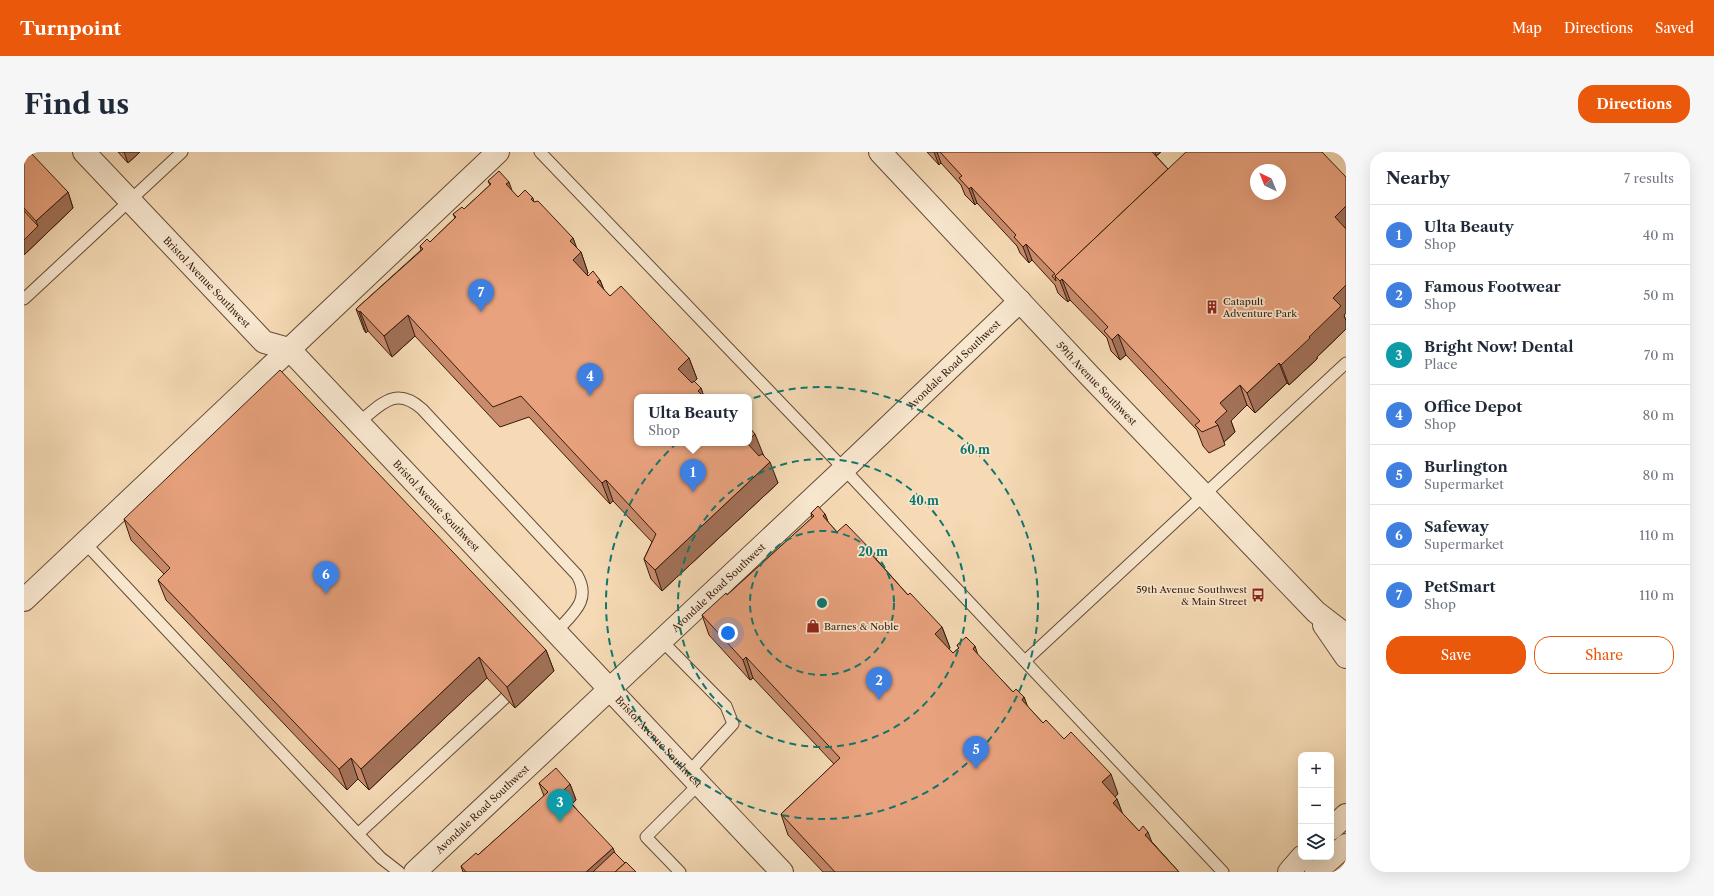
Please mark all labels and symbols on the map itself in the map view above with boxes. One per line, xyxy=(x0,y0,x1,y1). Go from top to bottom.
north arrow xyxy=(1250,164,1286,200)
street label: Bristol Avenue Southwest xyxy=(160,234,253,331)
pin: 7 xyxy=(468,279,494,312)
place label: Catapult Adventure Park xyxy=(1222,295,1298,320)
building icon: Catapult Adventure Park xyxy=(1204,299,1220,315)
street label: Avondale Road Southwest xyxy=(904,317,1003,413)
street label: 59th Avenue Southwest xyxy=(1054,339,1140,428)
pin: 4 xyxy=(577,363,603,396)
text: 60 m xyxy=(960,442,990,457)
street label: Bristol Avenue Southwest xyxy=(390,458,483,555)
pin: 1 xyxy=(680,459,706,492)
text: 40 m xyxy=(909,493,939,508)
street label: Avondale Road Southwest xyxy=(668,540,768,635)
text: 20 m xyxy=(858,544,888,559)
pin: 6 xyxy=(313,561,339,594)
place label: 59th Avenue Southwest & Main Street xyxy=(1136,583,1247,608)
bus stop icon: 59th Avenue Southwest & Main Street xyxy=(1250,587,1266,603)
centre of rings xyxy=(815,596,829,610)
shop icon: Barnes & Noble xyxy=(805,618,821,634)
place label: Barnes & Noble xyxy=(824,620,899,633)
your location xyxy=(718,623,738,643)
pin: 2 xyxy=(866,667,892,700)
street label: Bristol Avenue Southwest xyxy=(612,693,705,791)
pin: 5 xyxy=(963,736,989,769)
street label: Avondale Road Southwest xyxy=(432,762,532,857)
pin: 3 xyxy=(547,789,573,822)

